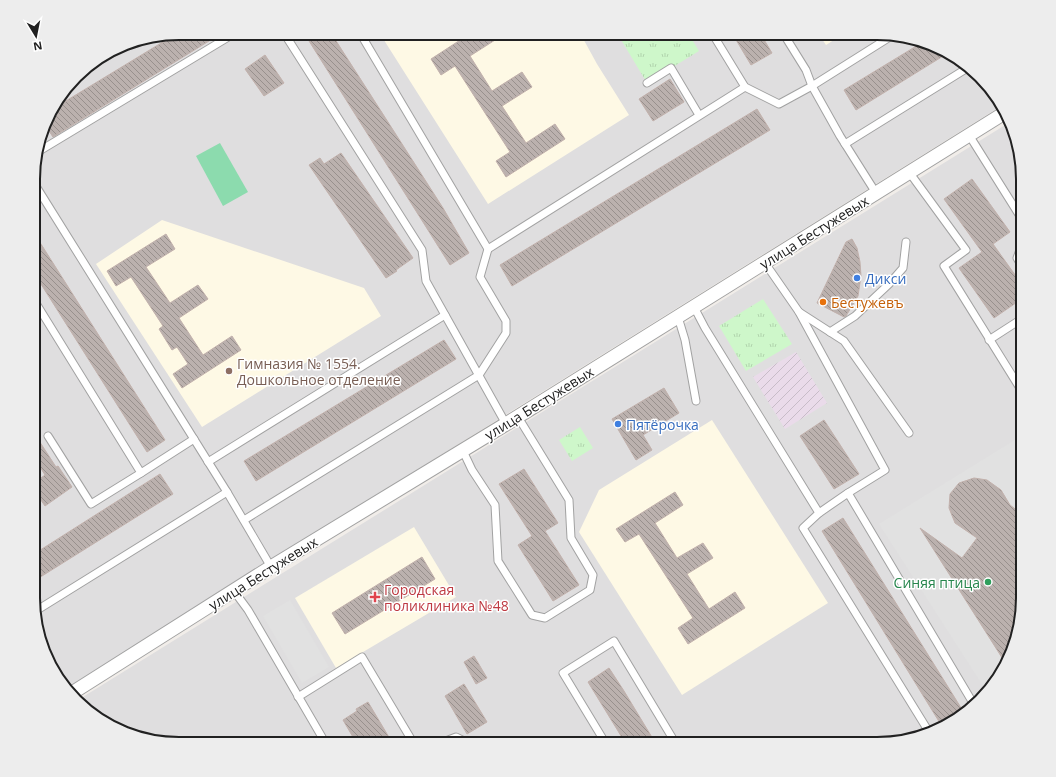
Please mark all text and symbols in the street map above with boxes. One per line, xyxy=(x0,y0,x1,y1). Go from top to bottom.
north arrow xyxy=(16,16,56,56)
text: N xyxy=(32,38,44,55)
street label: улица Бестужевых xyxy=(756,190,873,273)
place label: Дикси xyxy=(865,269,906,288)
marker: Дикси xyxy=(852,273,862,283)
place label: Бестужевъ xyxy=(831,293,904,312)
marker: Бестужевъ xyxy=(818,297,828,307)
place label: Гимназия № 1554. Дошкольное отделение xyxy=(237,354,401,389)
street label: улица Бестужевых xyxy=(481,361,598,444)
marker: Гимназия № 1554. Дошкольное отделение xyxy=(224,366,234,376)
place label: Пятёрочка xyxy=(626,415,699,434)
marker: Пятёрочка xyxy=(613,419,623,429)
street label: улица Бестужевых xyxy=(205,531,322,614)
place label: Синяя птица xyxy=(894,573,980,592)
marker: Синяя птица xyxy=(983,577,993,587)
place label: Городская поликлиника №48 xyxy=(384,580,509,615)
marker: Городская поликлиника №48 xyxy=(369,591,381,603)

